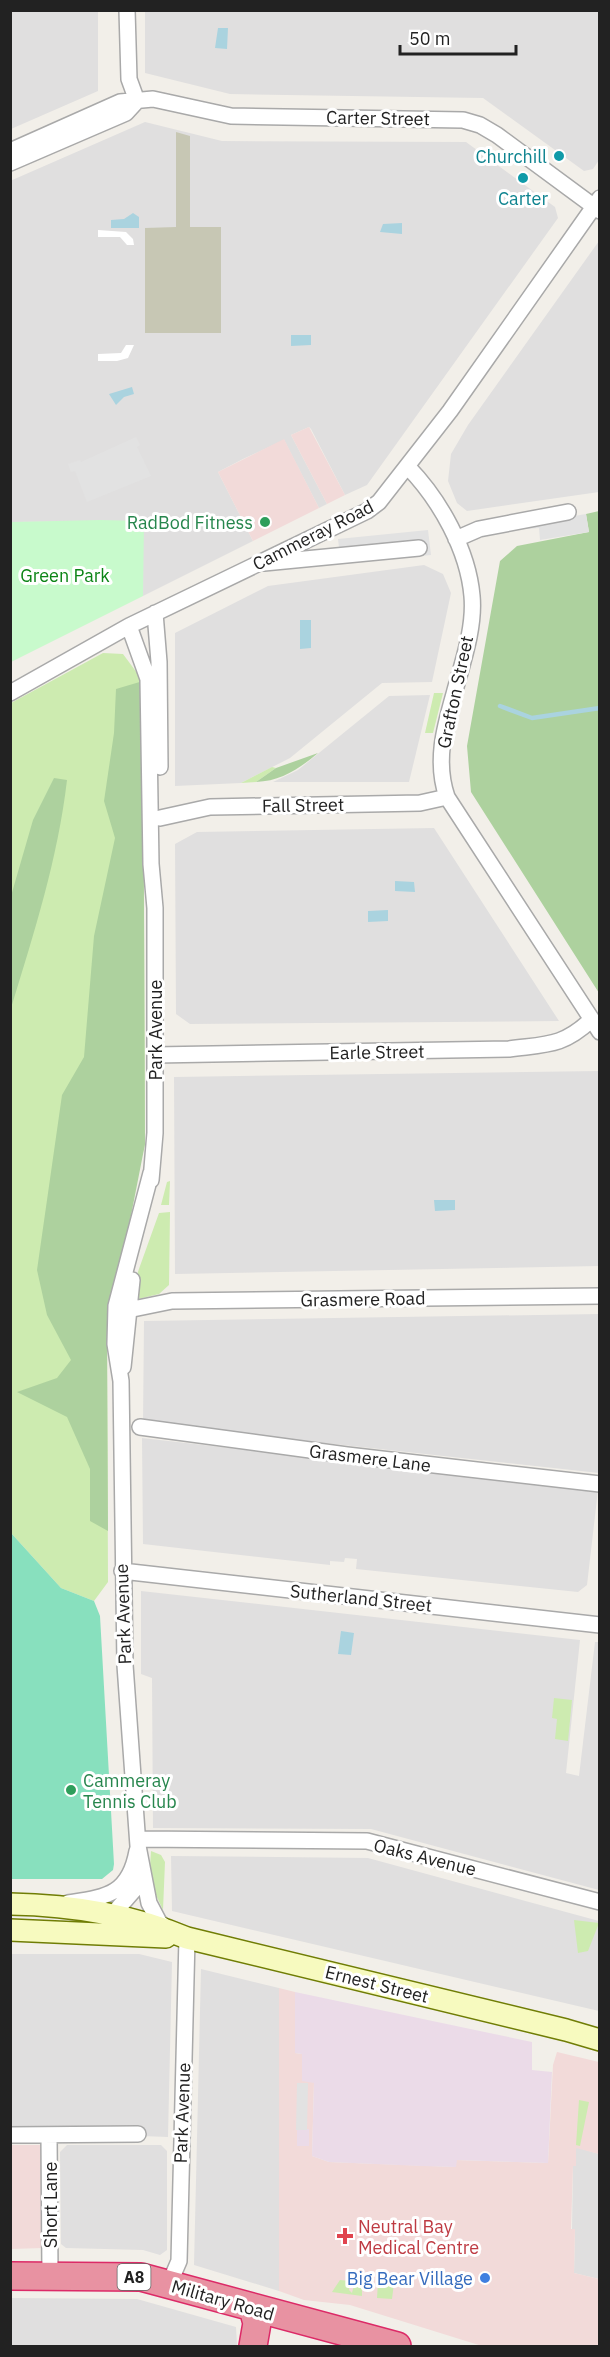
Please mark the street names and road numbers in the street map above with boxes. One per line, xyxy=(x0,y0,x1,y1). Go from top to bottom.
street label: Carter Street xyxy=(326,106,430,130)
street label: Cammeray Road xyxy=(249,495,377,575)
street label: Grafton Street xyxy=(432,634,478,750)
street label: Fall Street xyxy=(262,793,344,817)
street label: Park Avenue xyxy=(144,979,167,1080)
street label: Earle Street xyxy=(329,1040,425,1064)
street label: Grasmere Road xyxy=(300,1286,426,1312)
street label: Grasmere Lane xyxy=(308,1439,432,1477)
street label: Park Avenue xyxy=(110,1563,136,1665)
street label: Sutherland Street xyxy=(289,1579,433,1617)
street label: Oaks Avenue xyxy=(371,1833,479,1881)
street label: Ernest Street xyxy=(323,1960,431,2008)
street label: Park Avenue xyxy=(169,2062,195,2164)
street label: Short Lane xyxy=(39,2162,62,2248)
road number: A8 xyxy=(118,2264,150,2290)
street label: Military Road xyxy=(169,2274,277,2326)

